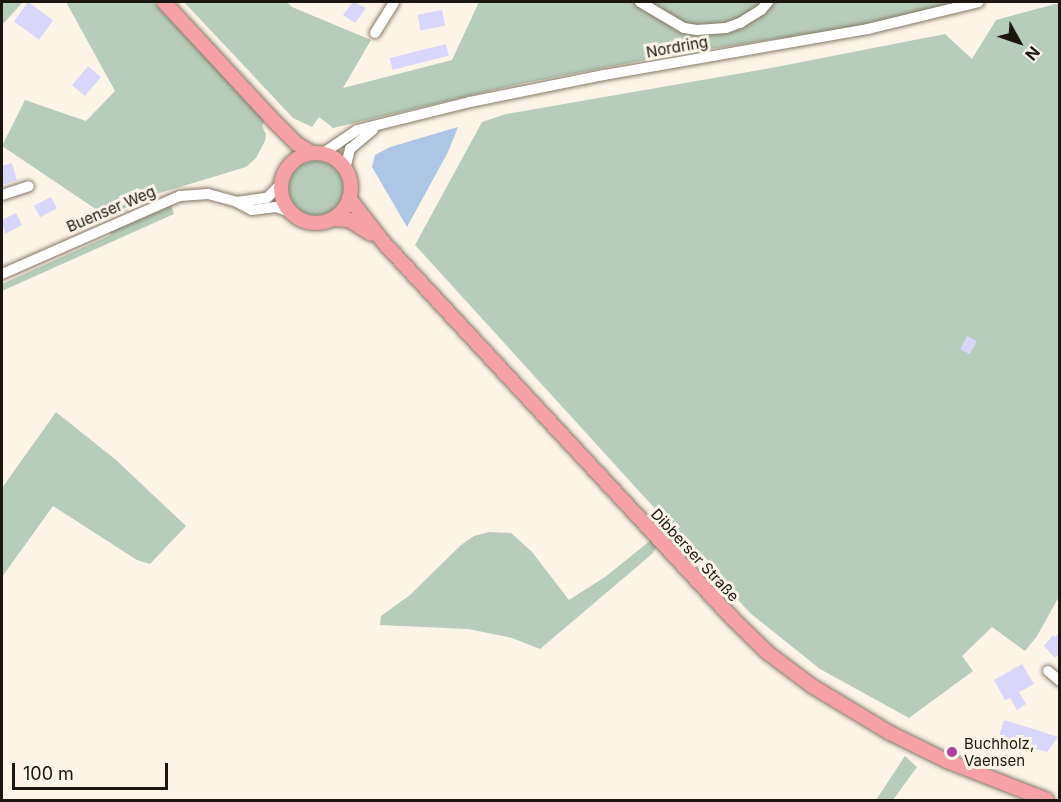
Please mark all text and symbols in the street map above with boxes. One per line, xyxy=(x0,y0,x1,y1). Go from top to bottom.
north arrow xyxy=(989,12,1049,72)
street label: Nordring xyxy=(645,33,709,61)
text: N xyxy=(1021,42,1044,65)
street label: Buenser Weg xyxy=(64,182,158,236)
street label: Dibberser Straße xyxy=(647,505,743,605)
place label: Buchholz, Vaensen xyxy=(964,734,1034,769)
marker: Buchholz, Vaensen xyxy=(945,745,959,759)
scale bar xyxy=(15,751,171,789)
text: 100 m xyxy=(23,763,74,784)

